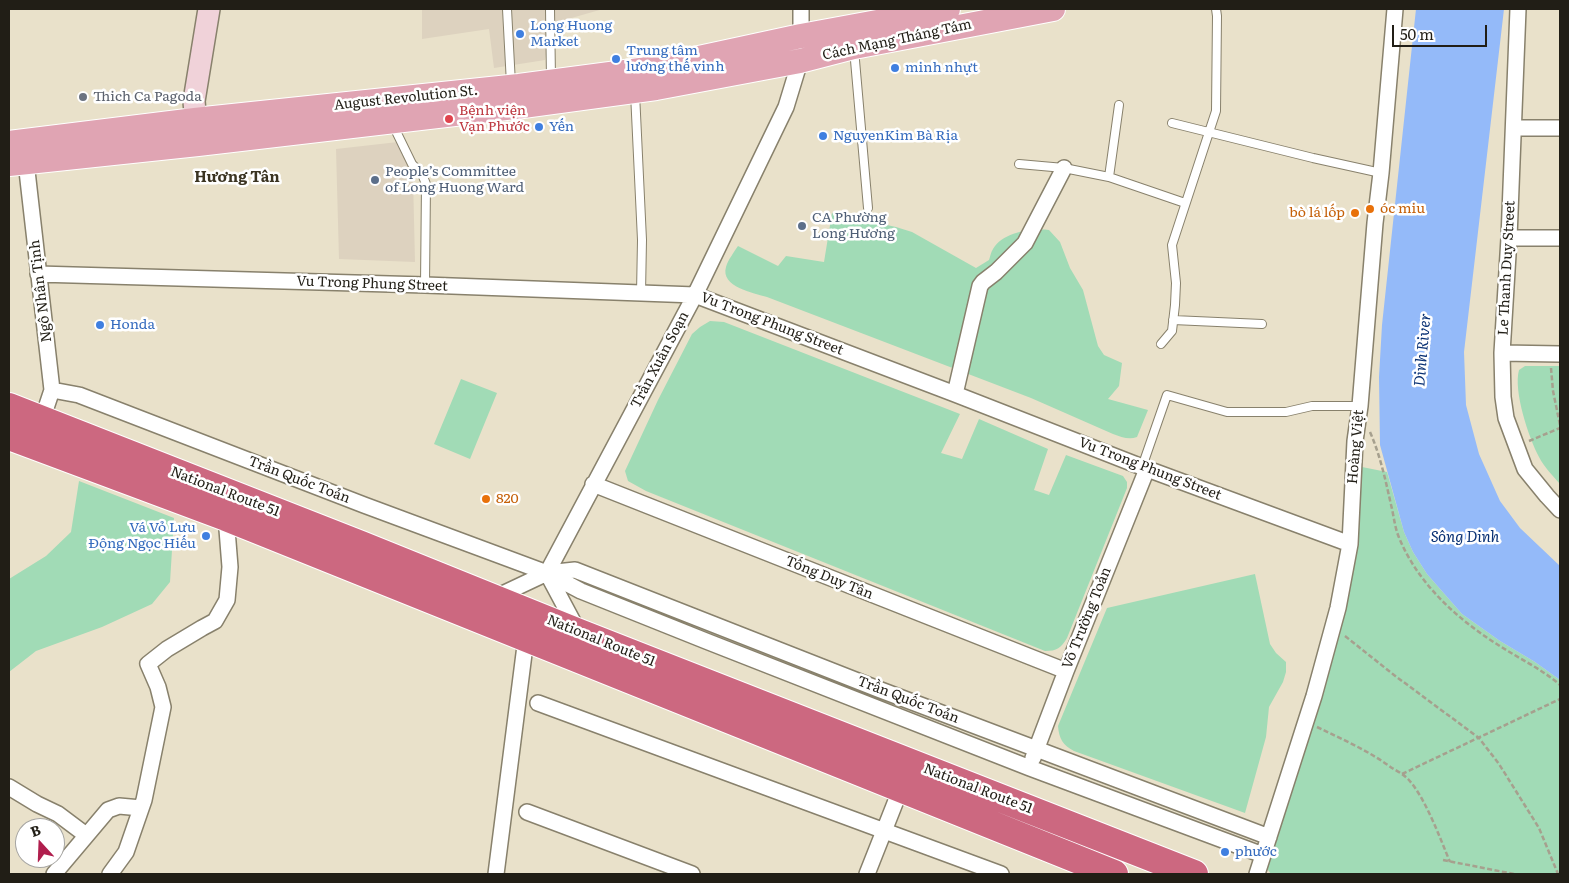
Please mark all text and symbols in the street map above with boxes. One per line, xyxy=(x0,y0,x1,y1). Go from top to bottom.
scale bar xyxy=(1394,15,1489,47)
street label: Cách Mạng Tháng Tám xyxy=(821,16,973,64)
place label: Long Huong Market xyxy=(530,18,612,50)
text: 50 m xyxy=(1400,22,1434,45)
marker: Long Huong Market xyxy=(514,28,526,40)
place label: Trung tâm lương thế vinh xyxy=(626,43,724,75)
marker: Trung tâm lương thế vinh xyxy=(610,53,622,65)
place label: minh nhựt xyxy=(905,60,978,76)
marker: minh nhựt xyxy=(889,62,901,74)
street label: August Revolution St. xyxy=(333,82,479,114)
place label: Thich Ca Pagoda xyxy=(93,89,202,105)
marker: Thich Ca Pagoda xyxy=(77,91,89,103)
place label: Bệnh viện Vạn Phước xyxy=(459,103,530,136)
marker: Bệnh viện Vạn Phước xyxy=(443,113,455,125)
place label: Yến xyxy=(549,119,574,135)
marker: Yến xyxy=(533,121,545,133)
place label: NguyenKim Bà Rịa xyxy=(833,128,958,144)
marker: NguyenKim Bà Rịa xyxy=(817,130,829,142)
place label: People’s Committee of Long Huong Ward xyxy=(385,164,524,196)
district label: Hương Tân xyxy=(194,169,280,187)
marker: People’s Committee of Long Huong Ward xyxy=(369,174,381,186)
street label: Le Thanh Duy Street xyxy=(1495,200,1519,336)
place label: óc miu xyxy=(1380,201,1425,217)
marker: óc miu xyxy=(1364,203,1376,215)
place label: bò lá lốp xyxy=(1289,205,1345,221)
marker: bò lá lốp xyxy=(1349,207,1361,219)
place label: CA Phường Long Hương xyxy=(812,210,895,242)
marker: CA Phường Long Hương xyxy=(796,220,808,232)
street label: Ngô Nhân Tịnh xyxy=(26,239,56,343)
street label: Vu Trong Phung Street xyxy=(296,273,448,295)
street label: Vu Trong Phung Street xyxy=(698,289,846,359)
street label: Trần Xuân Soạn xyxy=(627,309,693,411)
water label: Dinh River xyxy=(1411,313,1435,387)
place label: Honda xyxy=(110,317,155,333)
marker: Honda xyxy=(94,319,106,331)
street label: Hoàng Việt xyxy=(1344,409,1368,485)
street label: Vu Trong Phung Street xyxy=(1076,434,1224,504)
street label: Trần Quốc Toản xyxy=(246,453,352,507)
street label: National Route 51 xyxy=(168,463,282,521)
place label: 820 xyxy=(496,491,519,507)
marker: 820 xyxy=(480,493,492,505)
place label: Vá Vỏ Lưu Động Ngọc Hiếu xyxy=(88,520,196,552)
water label: Sông Dinh xyxy=(1431,529,1499,547)
marker: Vá Vỏ Lưu Động Ngọc Hiếu xyxy=(200,530,212,542)
street label: Tống Duy Tân xyxy=(783,553,875,603)
street label: Võ Trường Toản xyxy=(1059,565,1115,671)
street label: National Route 51 xyxy=(544,612,658,670)
street label: Trần Quốc Toản xyxy=(855,673,961,727)
street label: National Route 51 xyxy=(921,760,1035,818)
north arrow xyxy=(15,818,65,868)
text: B xyxy=(27,819,43,841)
place label: phước xyxy=(1235,844,1277,860)
marker: phước xyxy=(1219,846,1231,858)

